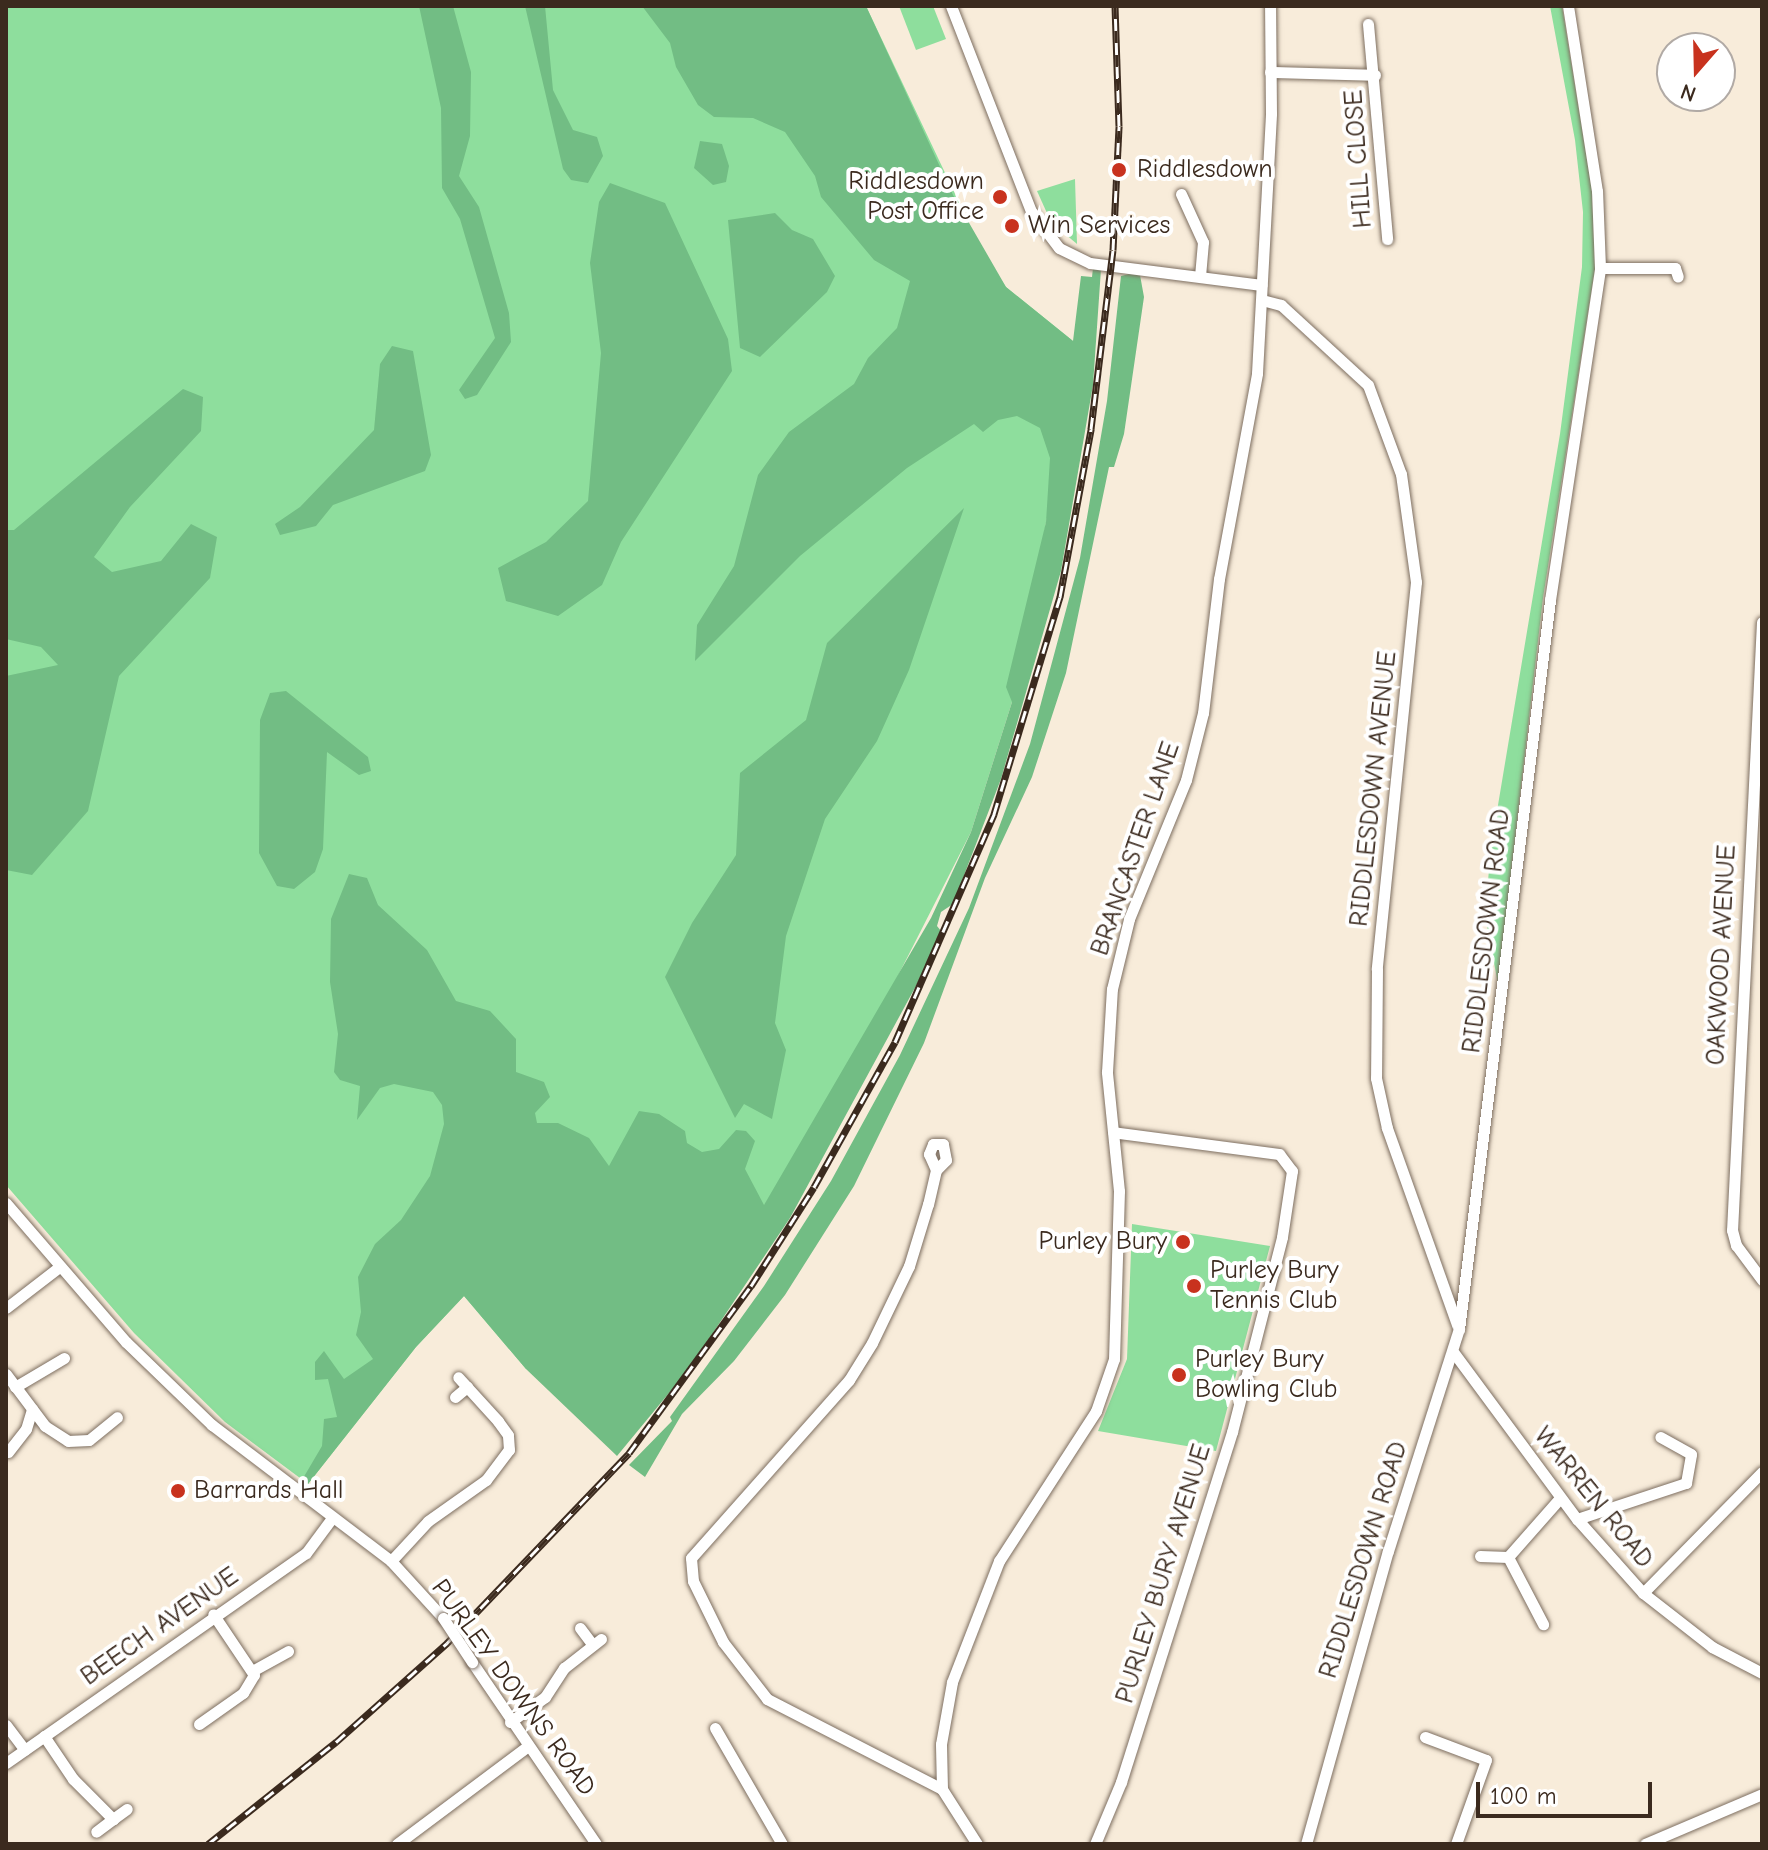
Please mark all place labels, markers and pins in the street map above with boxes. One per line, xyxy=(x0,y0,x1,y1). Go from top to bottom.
place label: Riddlesdown xyxy=(1137,154,1273,186)
marker: Riddlesdown xyxy=(1108,159,1130,181)
place label: Riddlesdown Post Office xyxy=(848,166,984,228)
marker: Riddlesdown Post Office xyxy=(991,188,1009,206)
place label: Win Services xyxy=(1028,210,1170,242)
marker: Win Services xyxy=(1003,217,1021,235)
place label: Purley Bury xyxy=(1038,1226,1167,1258)
marker: Purley Bury xyxy=(1174,1233,1192,1251)
place label: Purley Bury Tennis Club xyxy=(1210,1255,1339,1316)
marker: Purley Bury Tennis Club xyxy=(1185,1277,1203,1295)
place label: Purley Bury Bowling Club xyxy=(1195,1344,1338,1406)
marker: Purley Bury Bowling Club xyxy=(1170,1366,1188,1384)
place label: Barrards Hall xyxy=(194,1475,344,1507)
marker: Barrards Hall xyxy=(169,1482,187,1500)

